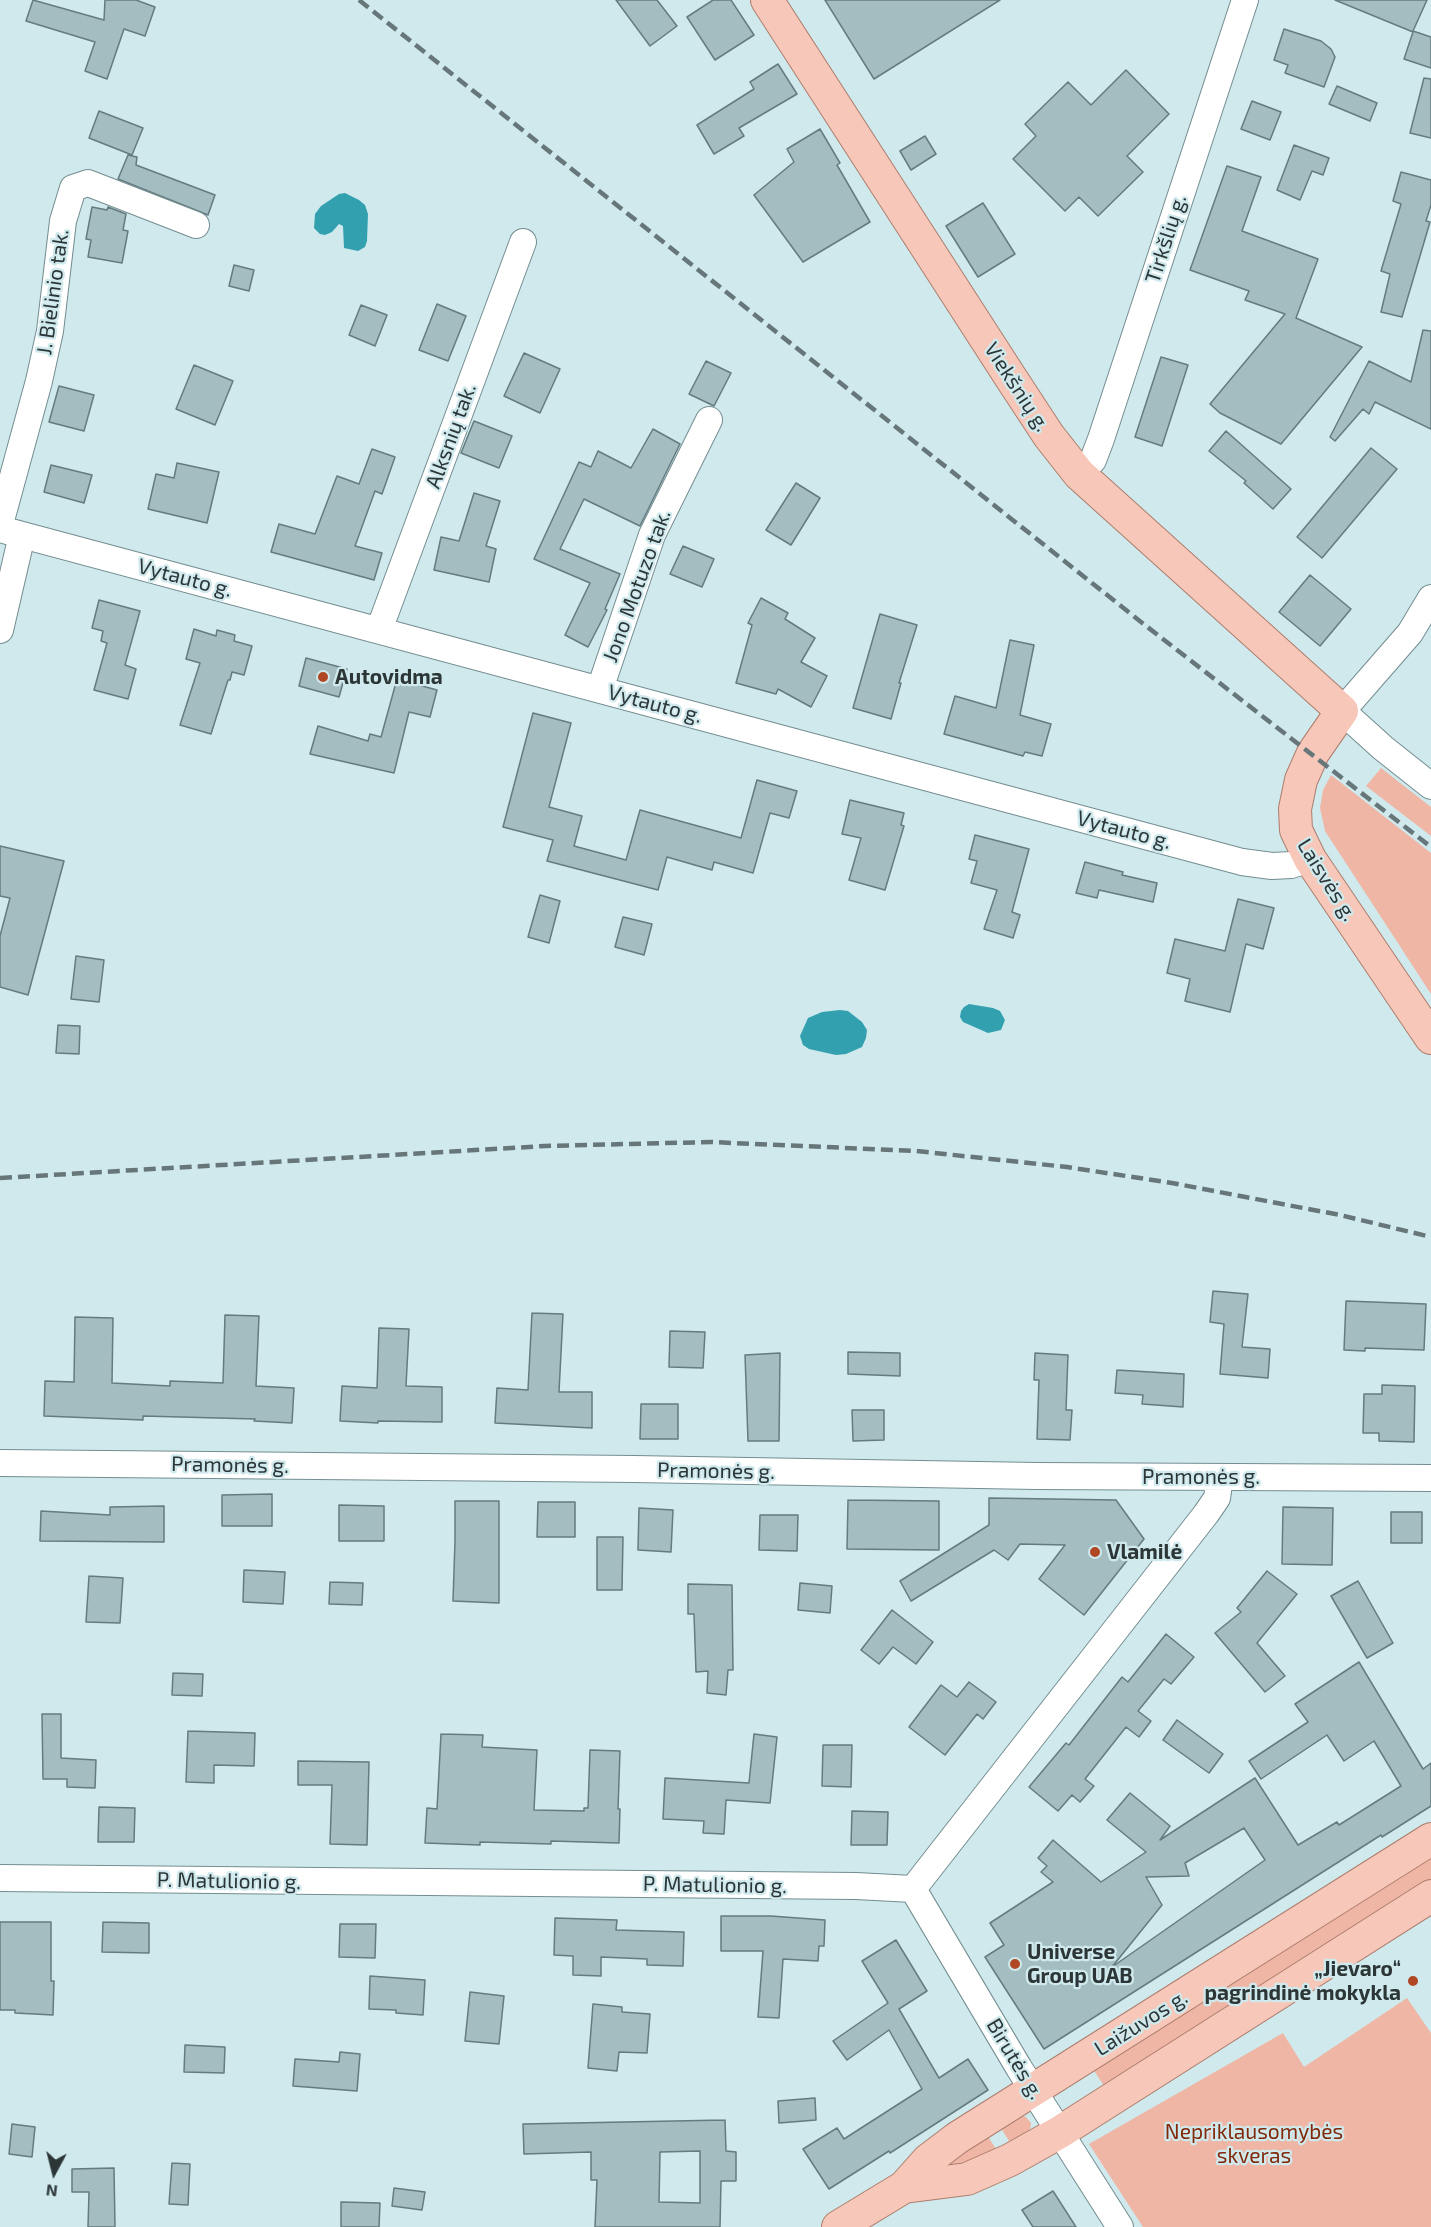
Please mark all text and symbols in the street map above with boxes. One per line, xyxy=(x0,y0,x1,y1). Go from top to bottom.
street label: Tirkšlių g. xyxy=(1140,191,1192,287)
street label: J. Bielinio tak. xyxy=(32,228,74,356)
street label: Viekšnių g. xyxy=(979,338,1055,436)
street label: Alksnių tak. xyxy=(420,380,482,492)
street label: Jono Motuzo tak. xyxy=(598,506,676,666)
street label: Vytauto g. xyxy=(135,553,235,603)
place label: Autovidma xyxy=(335,664,443,690)
marker: Autovidma xyxy=(316,670,330,684)
street label: Vytauto g. xyxy=(605,679,705,729)
street label: Vytauto g. xyxy=(1074,805,1174,855)
street label: Laisvės g. xyxy=(1292,834,1362,926)
street label: Pramonės g. xyxy=(171,1451,289,1479)
street label: Pramonės g. xyxy=(657,1457,775,1485)
street label: Pramonės g. xyxy=(1142,1464,1260,1490)
place label: Vlamilė xyxy=(1107,1539,1182,1565)
marker: Vlamilė xyxy=(1088,1545,1102,1559)
street label: P. Matulionio g. xyxy=(157,1867,301,1895)
street label: P. Matulionio g. xyxy=(643,1871,787,1899)
place label: Universe Group UAB xyxy=(1027,1939,1133,1989)
place label: „Jievaro“ pagrindinė mokykla xyxy=(1204,1956,1401,2006)
marker: Universe Group UAB xyxy=(1008,1957,1022,1971)
marker: „Jievaro“ pagrindinė mokykla xyxy=(1406,1974,1420,1988)
street label: Laižuvos g. xyxy=(1090,1984,1192,2062)
street label: Birutės g. xyxy=(981,2014,1049,2104)
park label: Nepriklausomybės skveras xyxy=(1165,2119,1343,2169)
north arrow xyxy=(24,2143,84,2203)
text: N xyxy=(45,2181,59,2201)

